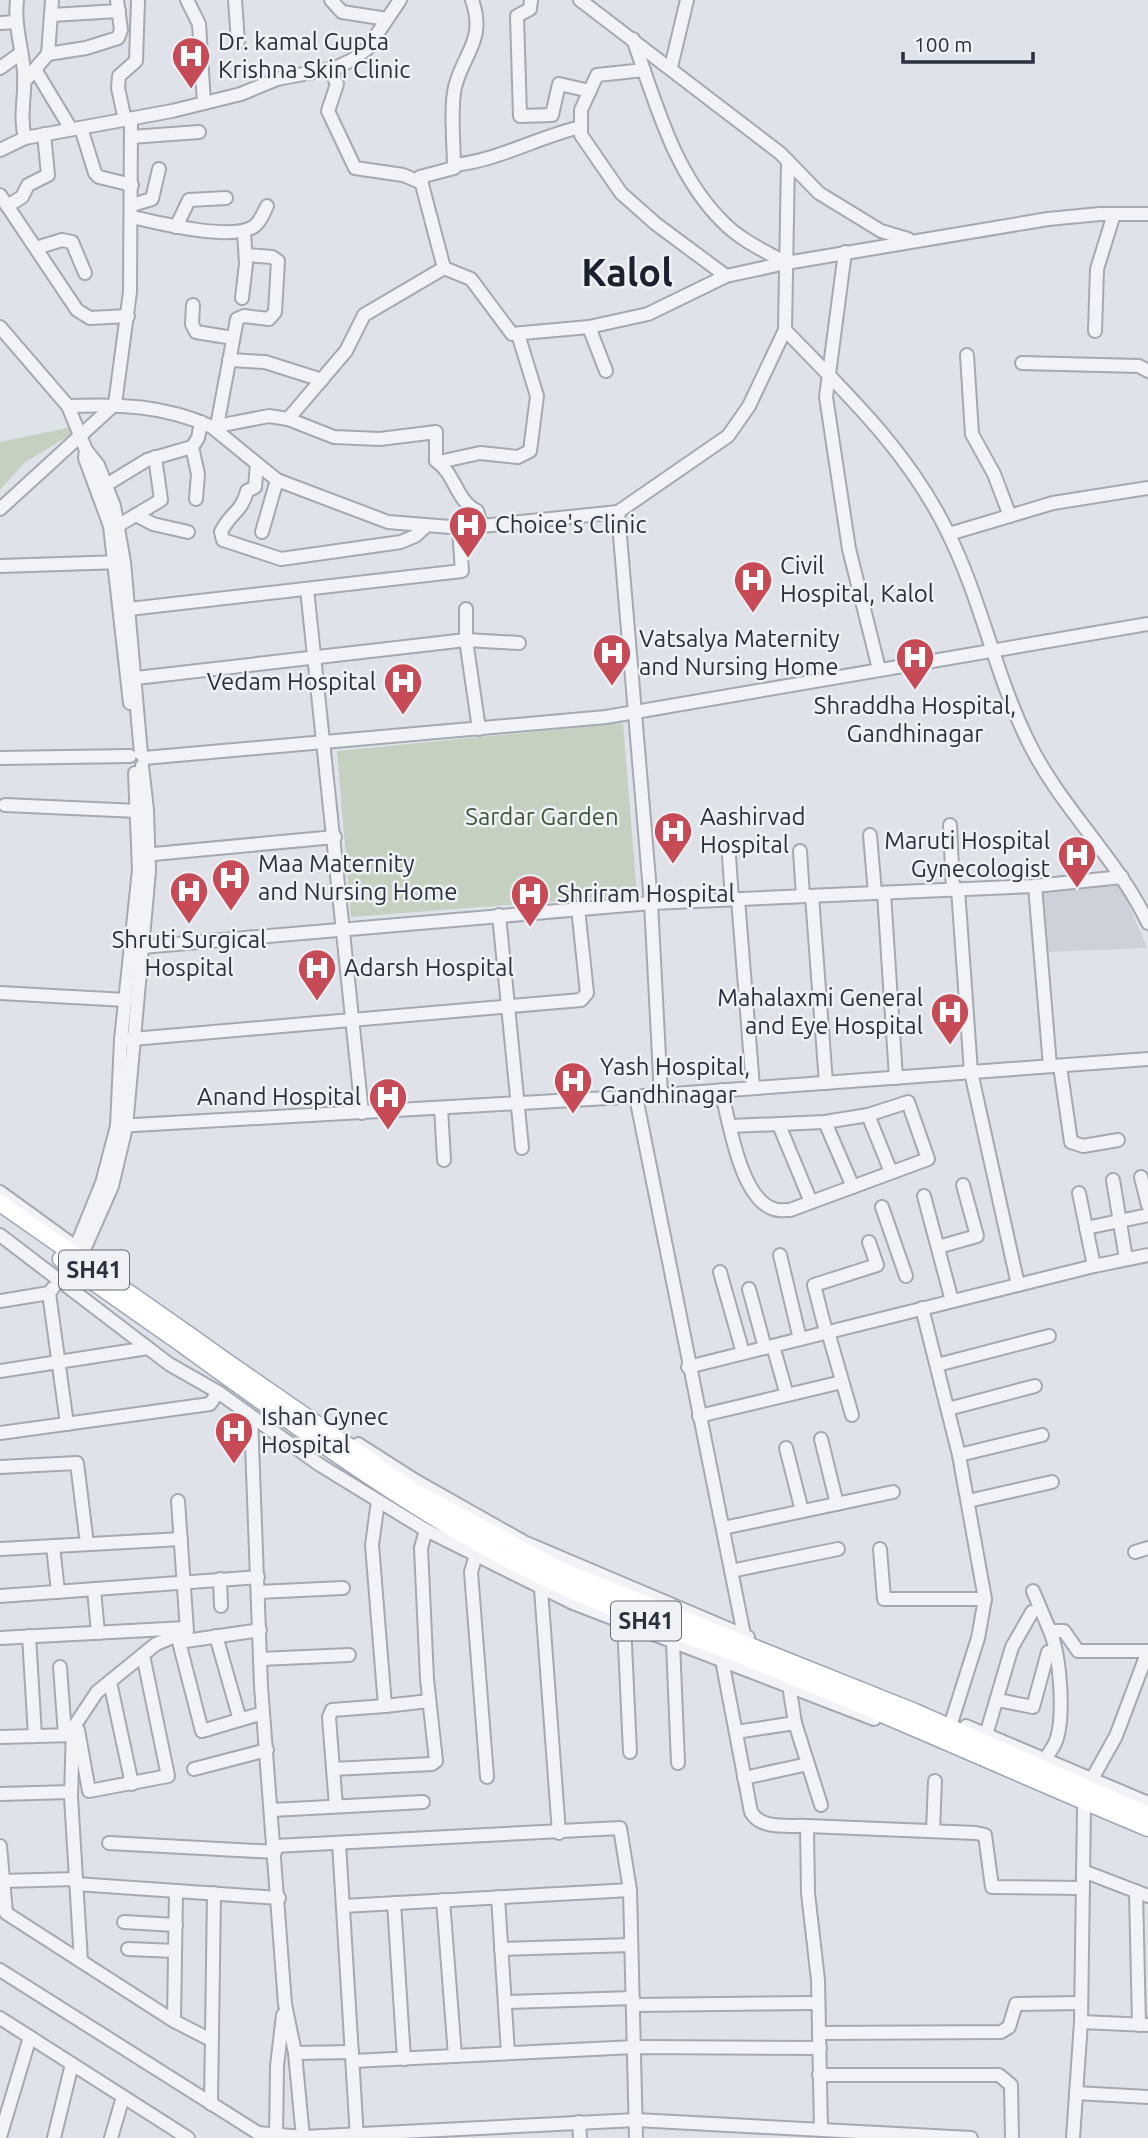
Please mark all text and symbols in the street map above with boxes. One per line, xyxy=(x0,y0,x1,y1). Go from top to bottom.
scale bar xyxy=(903,21,1032,65)
place label: Dr. kamal Gupta Krishna Skin Clinic xyxy=(218,28,410,83)
text: 100 m xyxy=(914,32,972,56)
hospital icon: Dr. kamal Gupta Krishna Skin Clinic xyxy=(170,35,212,90)
district label: Kalol xyxy=(581,251,673,293)
hospital icon: Choice's Clinic xyxy=(447,504,489,559)
place label: Choice's Clinic xyxy=(495,511,647,538)
place label: Civil Hospital, Kalol xyxy=(780,552,934,607)
hospital icon: Civil Hospital, Kalol xyxy=(732,559,774,614)
place label: Vatsalya Maternity and Nursing Home xyxy=(639,625,840,680)
hospital icon: Vatsalya Maternity and Nursing Home xyxy=(591,632,633,687)
hospital icon: Shraddha Hospital, Gandhinagar xyxy=(894,636,936,691)
hospital icon: Vedam Hospital xyxy=(382,661,424,716)
place label: Vedam Hospital xyxy=(207,668,376,695)
place label: Shraddha Hospital, Gandhinagar xyxy=(814,692,1016,747)
park label: Sardar Garden xyxy=(465,803,619,830)
place label: Aashirvad Hospital xyxy=(700,803,806,858)
hospital icon: Aashirvad Hospital xyxy=(652,810,694,865)
place label: Maruti Hospital Gynecologist xyxy=(884,827,1051,882)
hospital icon: Maruti Hospital Gynecologist xyxy=(1056,834,1098,889)
place label: Maa Maternity and Nursing Home xyxy=(258,850,458,905)
hospital icon: Maa Maternity and Nursing Home xyxy=(210,857,252,912)
hospital icon: Shruti Surgical Hospital xyxy=(168,870,210,925)
hospital icon: Shriram Hospital xyxy=(509,873,551,928)
place label: Shriram Hospital xyxy=(557,880,735,907)
place label: Shruti Surgical Hospital xyxy=(112,926,266,981)
hospital icon: Adarsh Hospital xyxy=(296,947,338,1002)
place label: Adarsh Hospital xyxy=(344,954,514,981)
place label: Mahalaxmi General and Eye Hospital xyxy=(717,984,923,1039)
hospital icon: Mahalaxmi General and Eye Hospital xyxy=(929,991,971,1046)
place label: Yash Hospital, Gandhinagar xyxy=(600,1053,750,1108)
hospital icon: Yash Hospital, Gandhinagar xyxy=(552,1060,594,1115)
hospital icon: Anand Hospital xyxy=(367,1076,409,1131)
place label: Anand Hospital xyxy=(197,1083,361,1110)
road number: SH41 xyxy=(59,1250,129,1289)
place label: Ishan Gynec Hospital xyxy=(261,1403,388,1458)
hospital icon: Ishan Gynec Hospital xyxy=(213,1410,255,1465)
road number: SH41 xyxy=(611,1602,681,1640)

